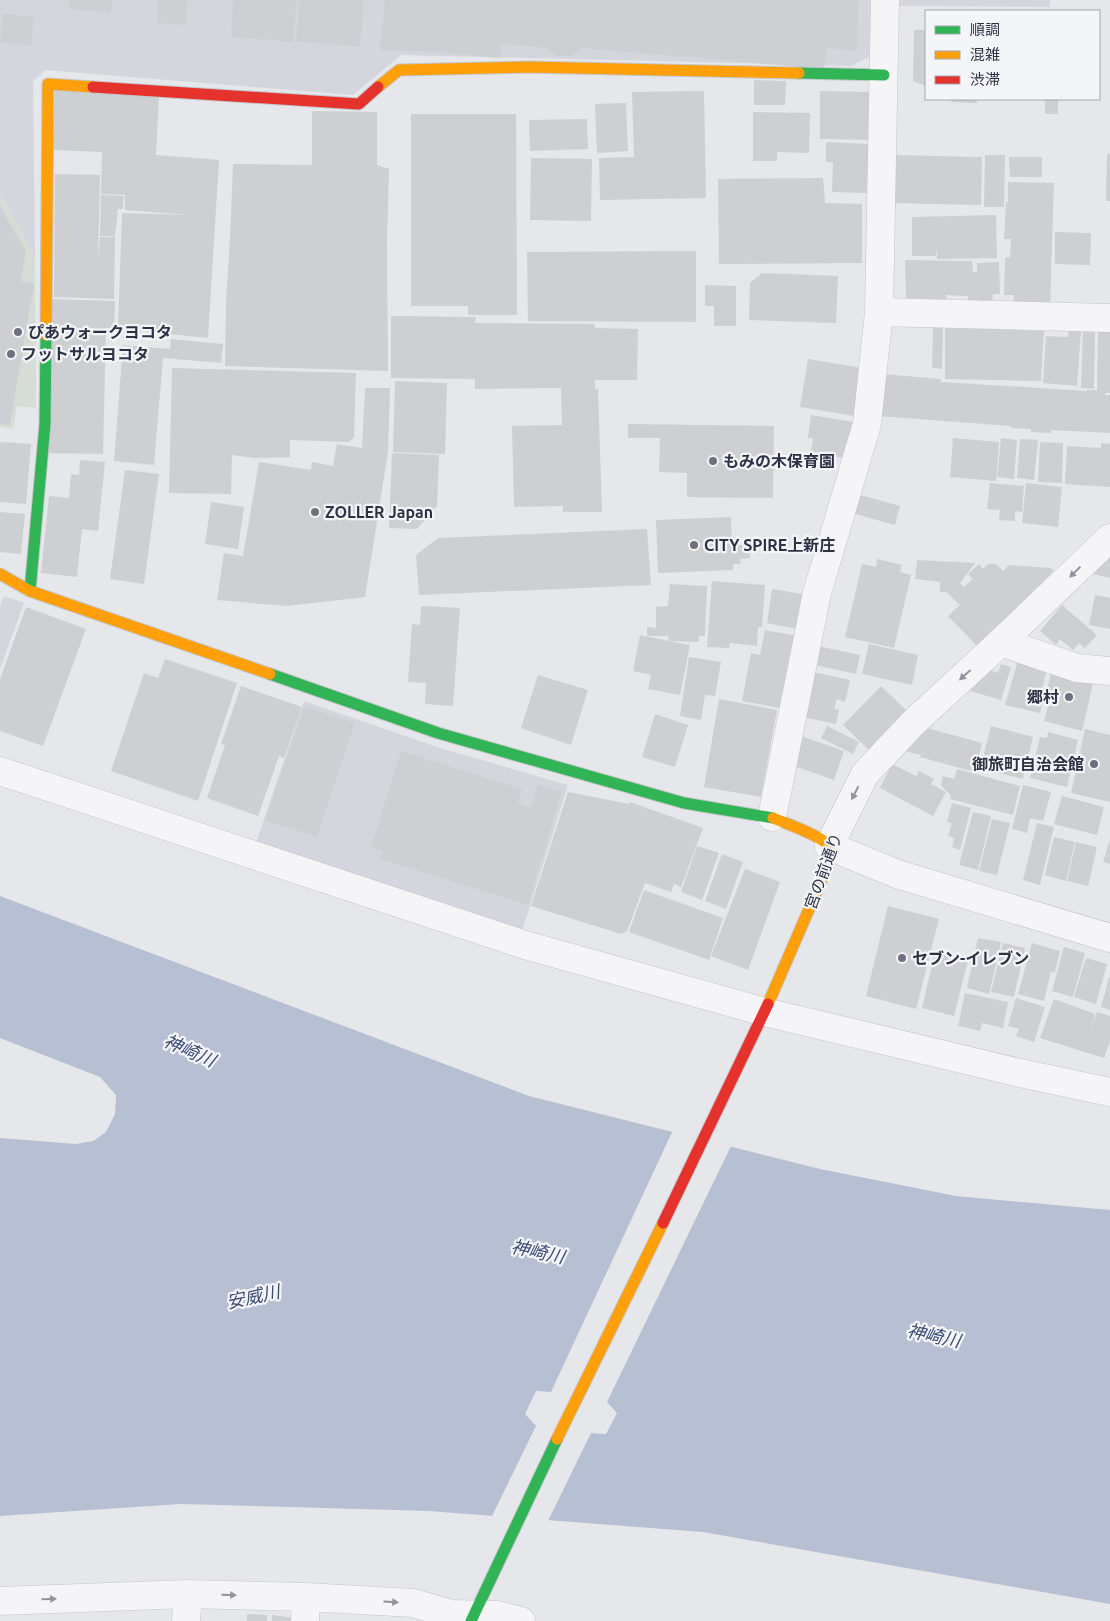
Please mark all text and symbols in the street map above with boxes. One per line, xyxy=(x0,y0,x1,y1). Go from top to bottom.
legend xyxy=(925,10,1100,100)
text: 順調 xyxy=(970,21,1000,38)
text: 混雑 xyxy=(970,46,1000,63)
text: 渋滞 xyxy=(970,71,1000,88)
place label: ぴあウォークヨコタ xyxy=(28,323,172,341)
marker: ぴあウォークヨコタ xyxy=(12,326,24,338)
place label: フットサルヨコタ xyxy=(21,345,149,363)
marker: フットサルヨコタ xyxy=(5,348,17,360)
place label: もみの木保育園 xyxy=(723,452,835,470)
marker: もみの木保育園 xyxy=(707,455,719,467)
place label: ZOLLER Japan xyxy=(325,503,433,521)
marker: ZOLLER Japan xyxy=(309,506,321,518)
place label: CITY SPIRE上新庄 xyxy=(704,536,835,554)
marker: CITY SPIRE上新庄 xyxy=(688,539,700,551)
one-way arrow xyxy=(1069,566,1081,578)
one-way arrow xyxy=(959,669,971,680)
place label: 郷村 xyxy=(1027,688,1059,706)
marker: 郷村 xyxy=(1063,691,1075,703)
place label: 御旅町自治会館 xyxy=(972,755,1084,773)
marker: 御旅町自治会館 xyxy=(1088,758,1100,770)
one-way arrow xyxy=(851,786,859,800)
street label: 宮の前通り xyxy=(801,830,845,912)
place label: セブン-イレブン xyxy=(912,949,1029,967)
marker: セブン-イレブン xyxy=(896,952,908,964)
water label: 神崎川 xyxy=(161,1030,221,1071)
water label: 神崎川 xyxy=(510,1236,568,1267)
water label: 安威川 xyxy=(225,1280,283,1311)
water label: 神崎川 xyxy=(906,1320,964,1351)
one-way arrow xyxy=(221,1591,237,1599)
one-way arrow xyxy=(41,1595,57,1603)
one-way arrow xyxy=(383,1598,399,1606)

